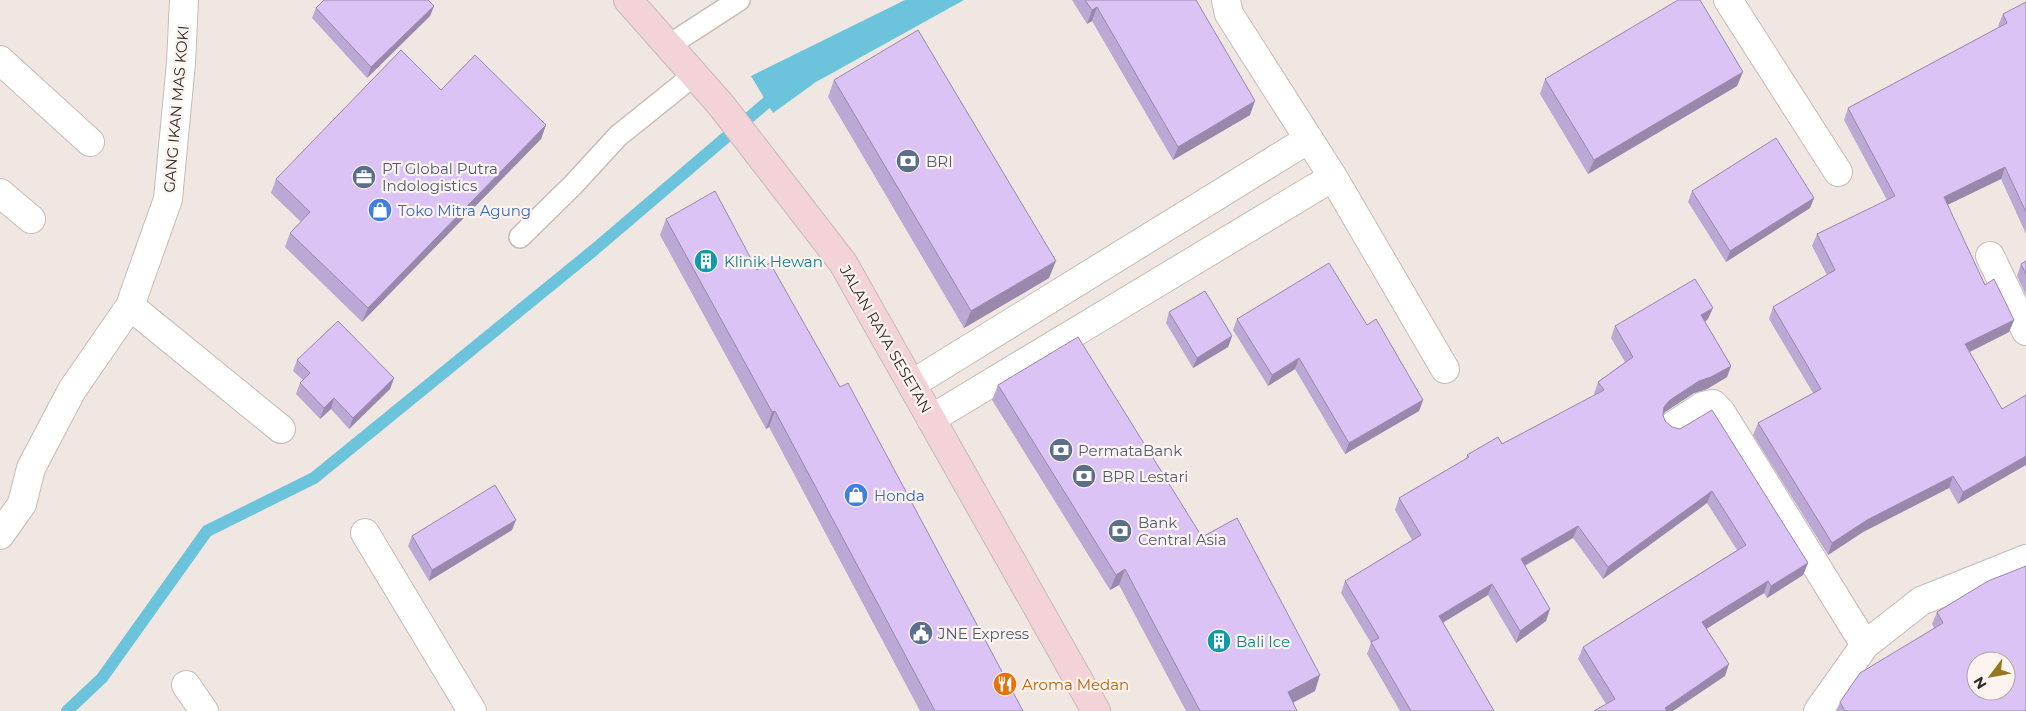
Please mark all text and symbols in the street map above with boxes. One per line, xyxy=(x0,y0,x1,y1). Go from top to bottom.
street label: GANG IKAN MAS KOKI xyxy=(159,25,193,193)
bank icon: BRI xyxy=(895,148,921,174)
place label: BRI xyxy=(926,152,953,171)
place label: PT Global Putra Indologistics xyxy=(382,159,498,195)
office icon: PT Global Putra Indologistics xyxy=(351,164,377,190)
shop icon: Toko Mitra Agung xyxy=(367,197,393,223)
place label: Toko Mitra Agung xyxy=(398,201,531,220)
building icon: Klinik Hewan xyxy=(693,248,719,274)
place label: Klinik Hewan xyxy=(724,252,823,271)
street label: JALAN RAYA SESETAN xyxy=(835,261,936,416)
bank icon: PermataBank xyxy=(1048,437,1074,463)
place label: PermataBank xyxy=(1078,441,1182,460)
bank icon: BPR Lestari xyxy=(1071,463,1097,489)
place label: BPR Lestari xyxy=(1102,467,1188,486)
shop icon: Honda xyxy=(843,482,869,508)
place label: Honda xyxy=(874,486,925,505)
place label: Bank Central Asia xyxy=(1138,513,1227,549)
bank icon: Bank Central Asia xyxy=(1107,518,1133,544)
public building icon: JNE Express xyxy=(908,620,934,646)
place label: JNE Express xyxy=(937,624,1029,643)
building icon: Bali Ice xyxy=(1206,628,1232,654)
place label: Bali Ice xyxy=(1236,632,1290,651)
north arrow xyxy=(1966,651,2016,701)
restaurant icon: Aroma Medan xyxy=(992,671,1018,697)
text: N xyxy=(1969,673,1991,692)
place label: Aroma Medan xyxy=(1022,675,1129,694)

